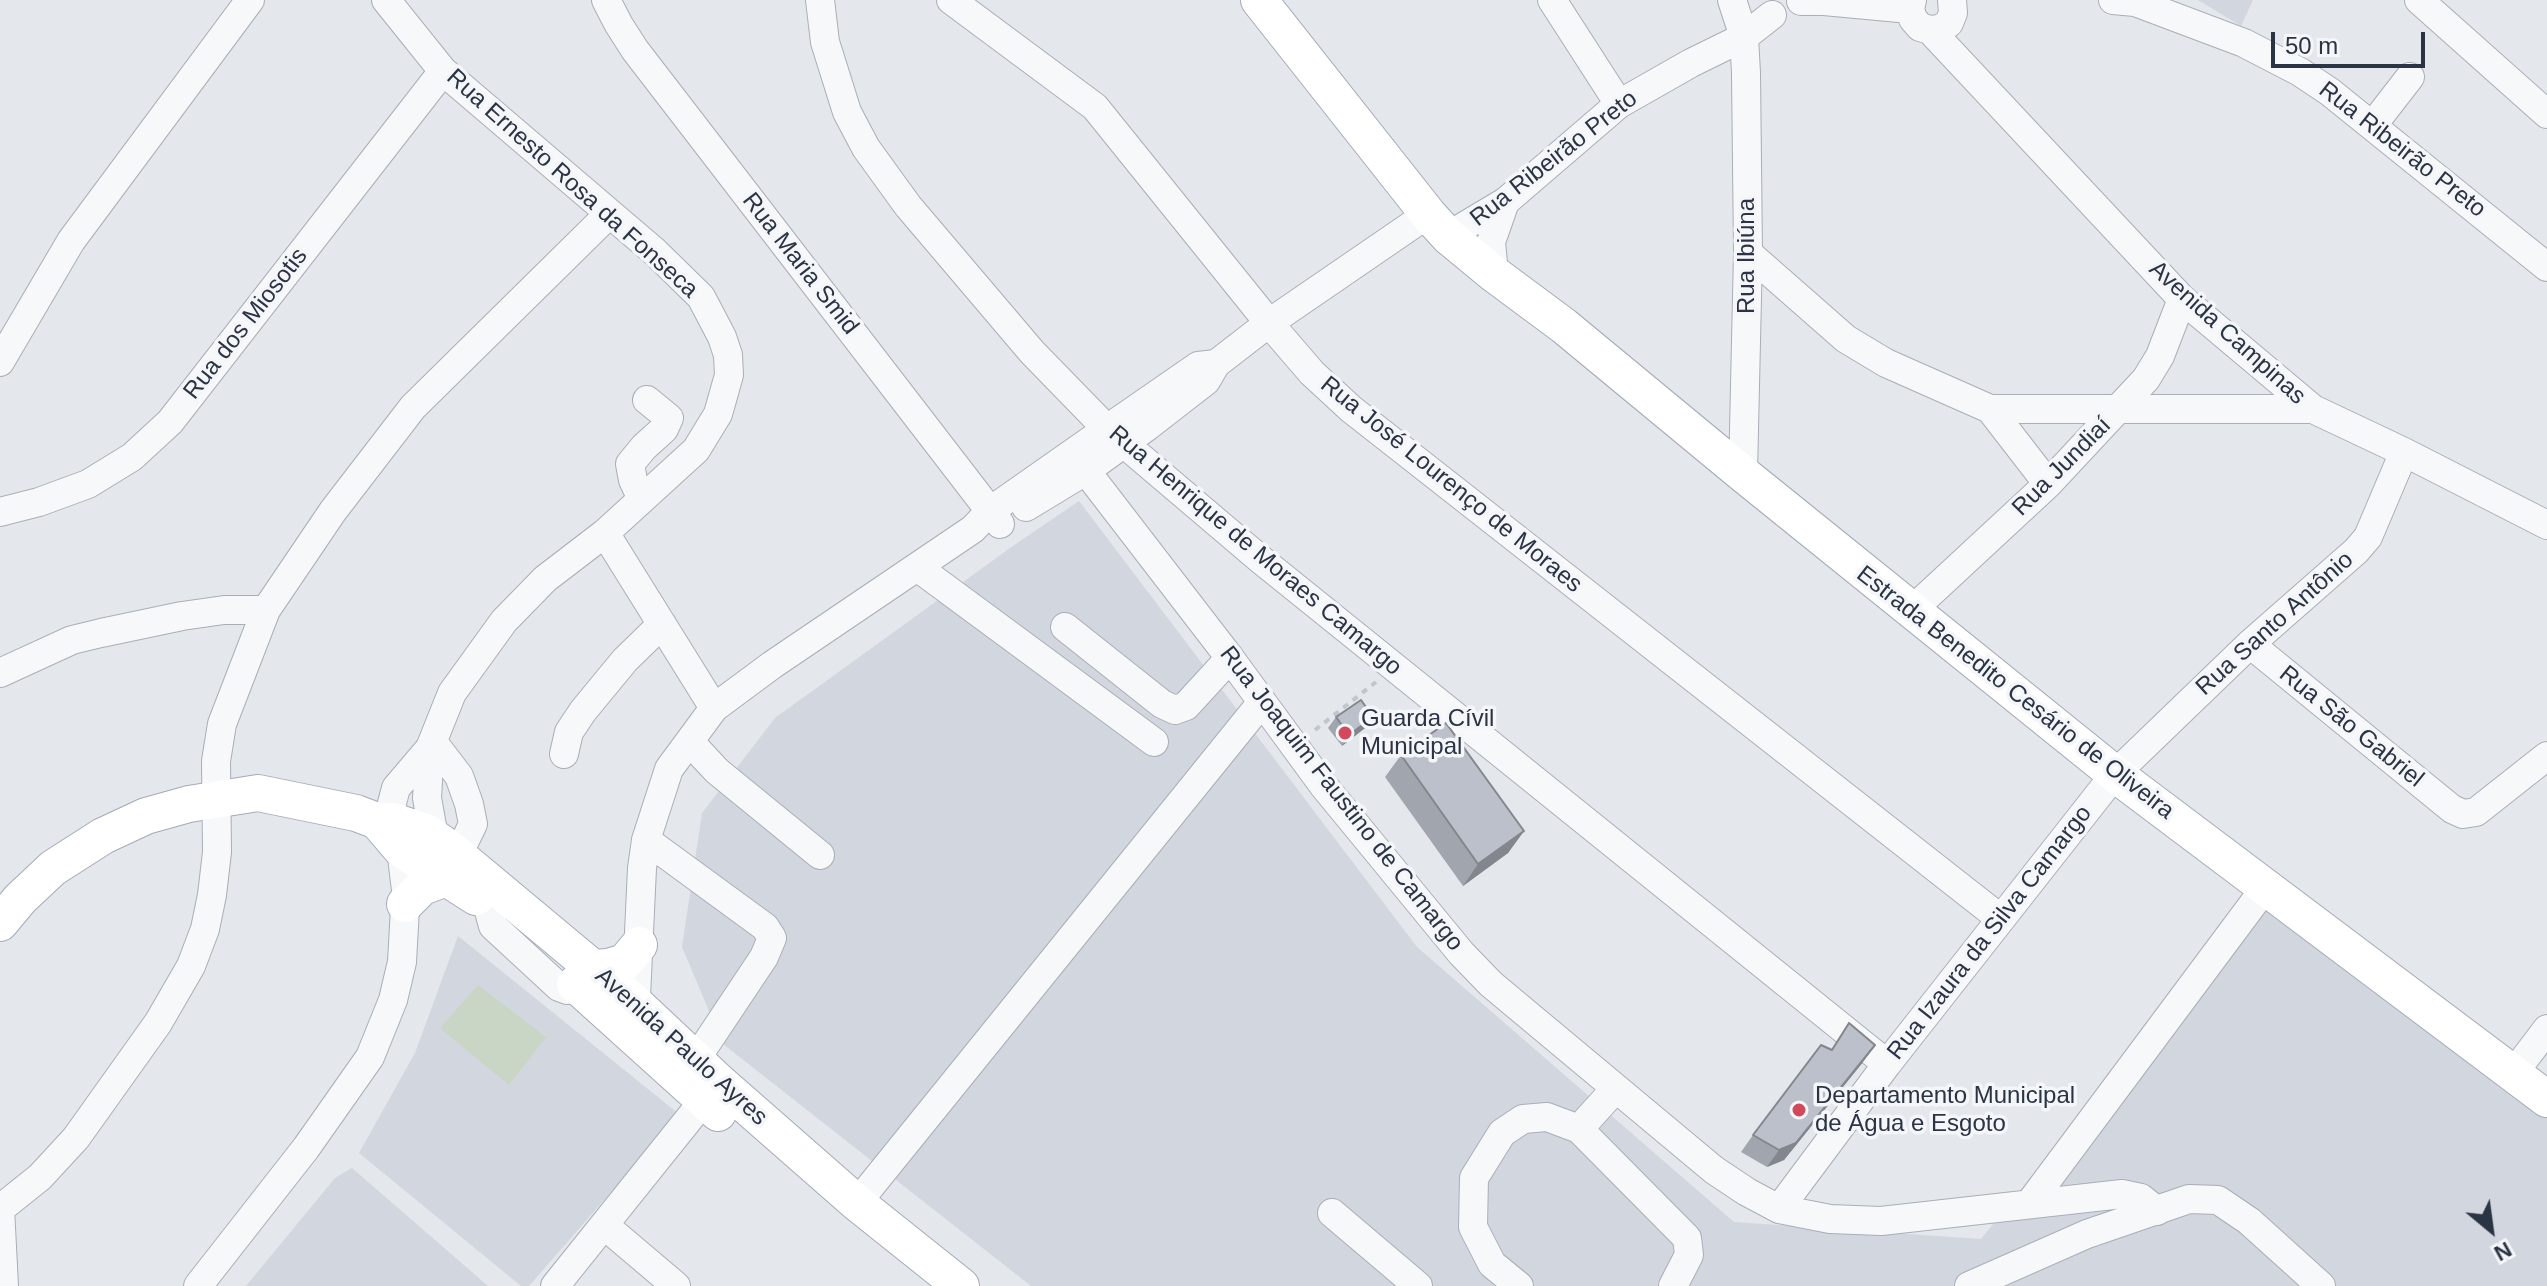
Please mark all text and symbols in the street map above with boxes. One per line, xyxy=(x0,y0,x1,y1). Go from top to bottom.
scale bar xyxy=(2275,16,2429,66)
text: 50 m xyxy=(2285,32,2338,59)
street label: Rua Ernesto Rosa da Fonseca xyxy=(440,63,704,305)
street label: Rua Ribeirão Preto xyxy=(2313,76,2491,224)
street label: Rua Ribeirão Preto xyxy=(1465,85,1643,233)
street label: Rua Maria Smid xyxy=(736,187,864,341)
street label: Rua Ibiúna xyxy=(1733,198,1761,314)
street label: Rua dos Miosotis xyxy=(178,243,314,405)
street label: Avenida Campinas xyxy=(2143,255,2311,411)
street label: Rua José Lourenço de Moraes xyxy=(1314,371,1588,599)
street label: Rua Jundiaí xyxy=(2007,412,2117,522)
street label: Rua Henrique de Moraes Camargo xyxy=(1103,420,1407,682)
street label: Rua Santo Antônio xyxy=(2190,546,2360,702)
street label: Estrada Benedito Cesário de Oliveira xyxy=(1851,560,2179,826)
street label: Rua Joaquim Faustino de Camargo xyxy=(1213,641,1469,957)
street label: Rua São Gabriel xyxy=(2273,660,2429,794)
place label: Guarda Cívil Municipal xyxy=(1361,705,1494,761)
marker: Guarda Cívil Municipal xyxy=(1336,724,1354,742)
street label: Rua Izaura da Silva Camargo xyxy=(1882,800,2098,1066)
street label: Avenida Paulo Ayres xyxy=(589,962,773,1132)
place label: Departamento Municipal de Água e Esgoto xyxy=(1815,1082,2075,1138)
marker: Departamento Municipal de Água e Esgoto xyxy=(1790,1101,1808,1119)
north arrow xyxy=(2451,1190,2531,1270)
text: N xyxy=(2490,1237,2516,1266)

